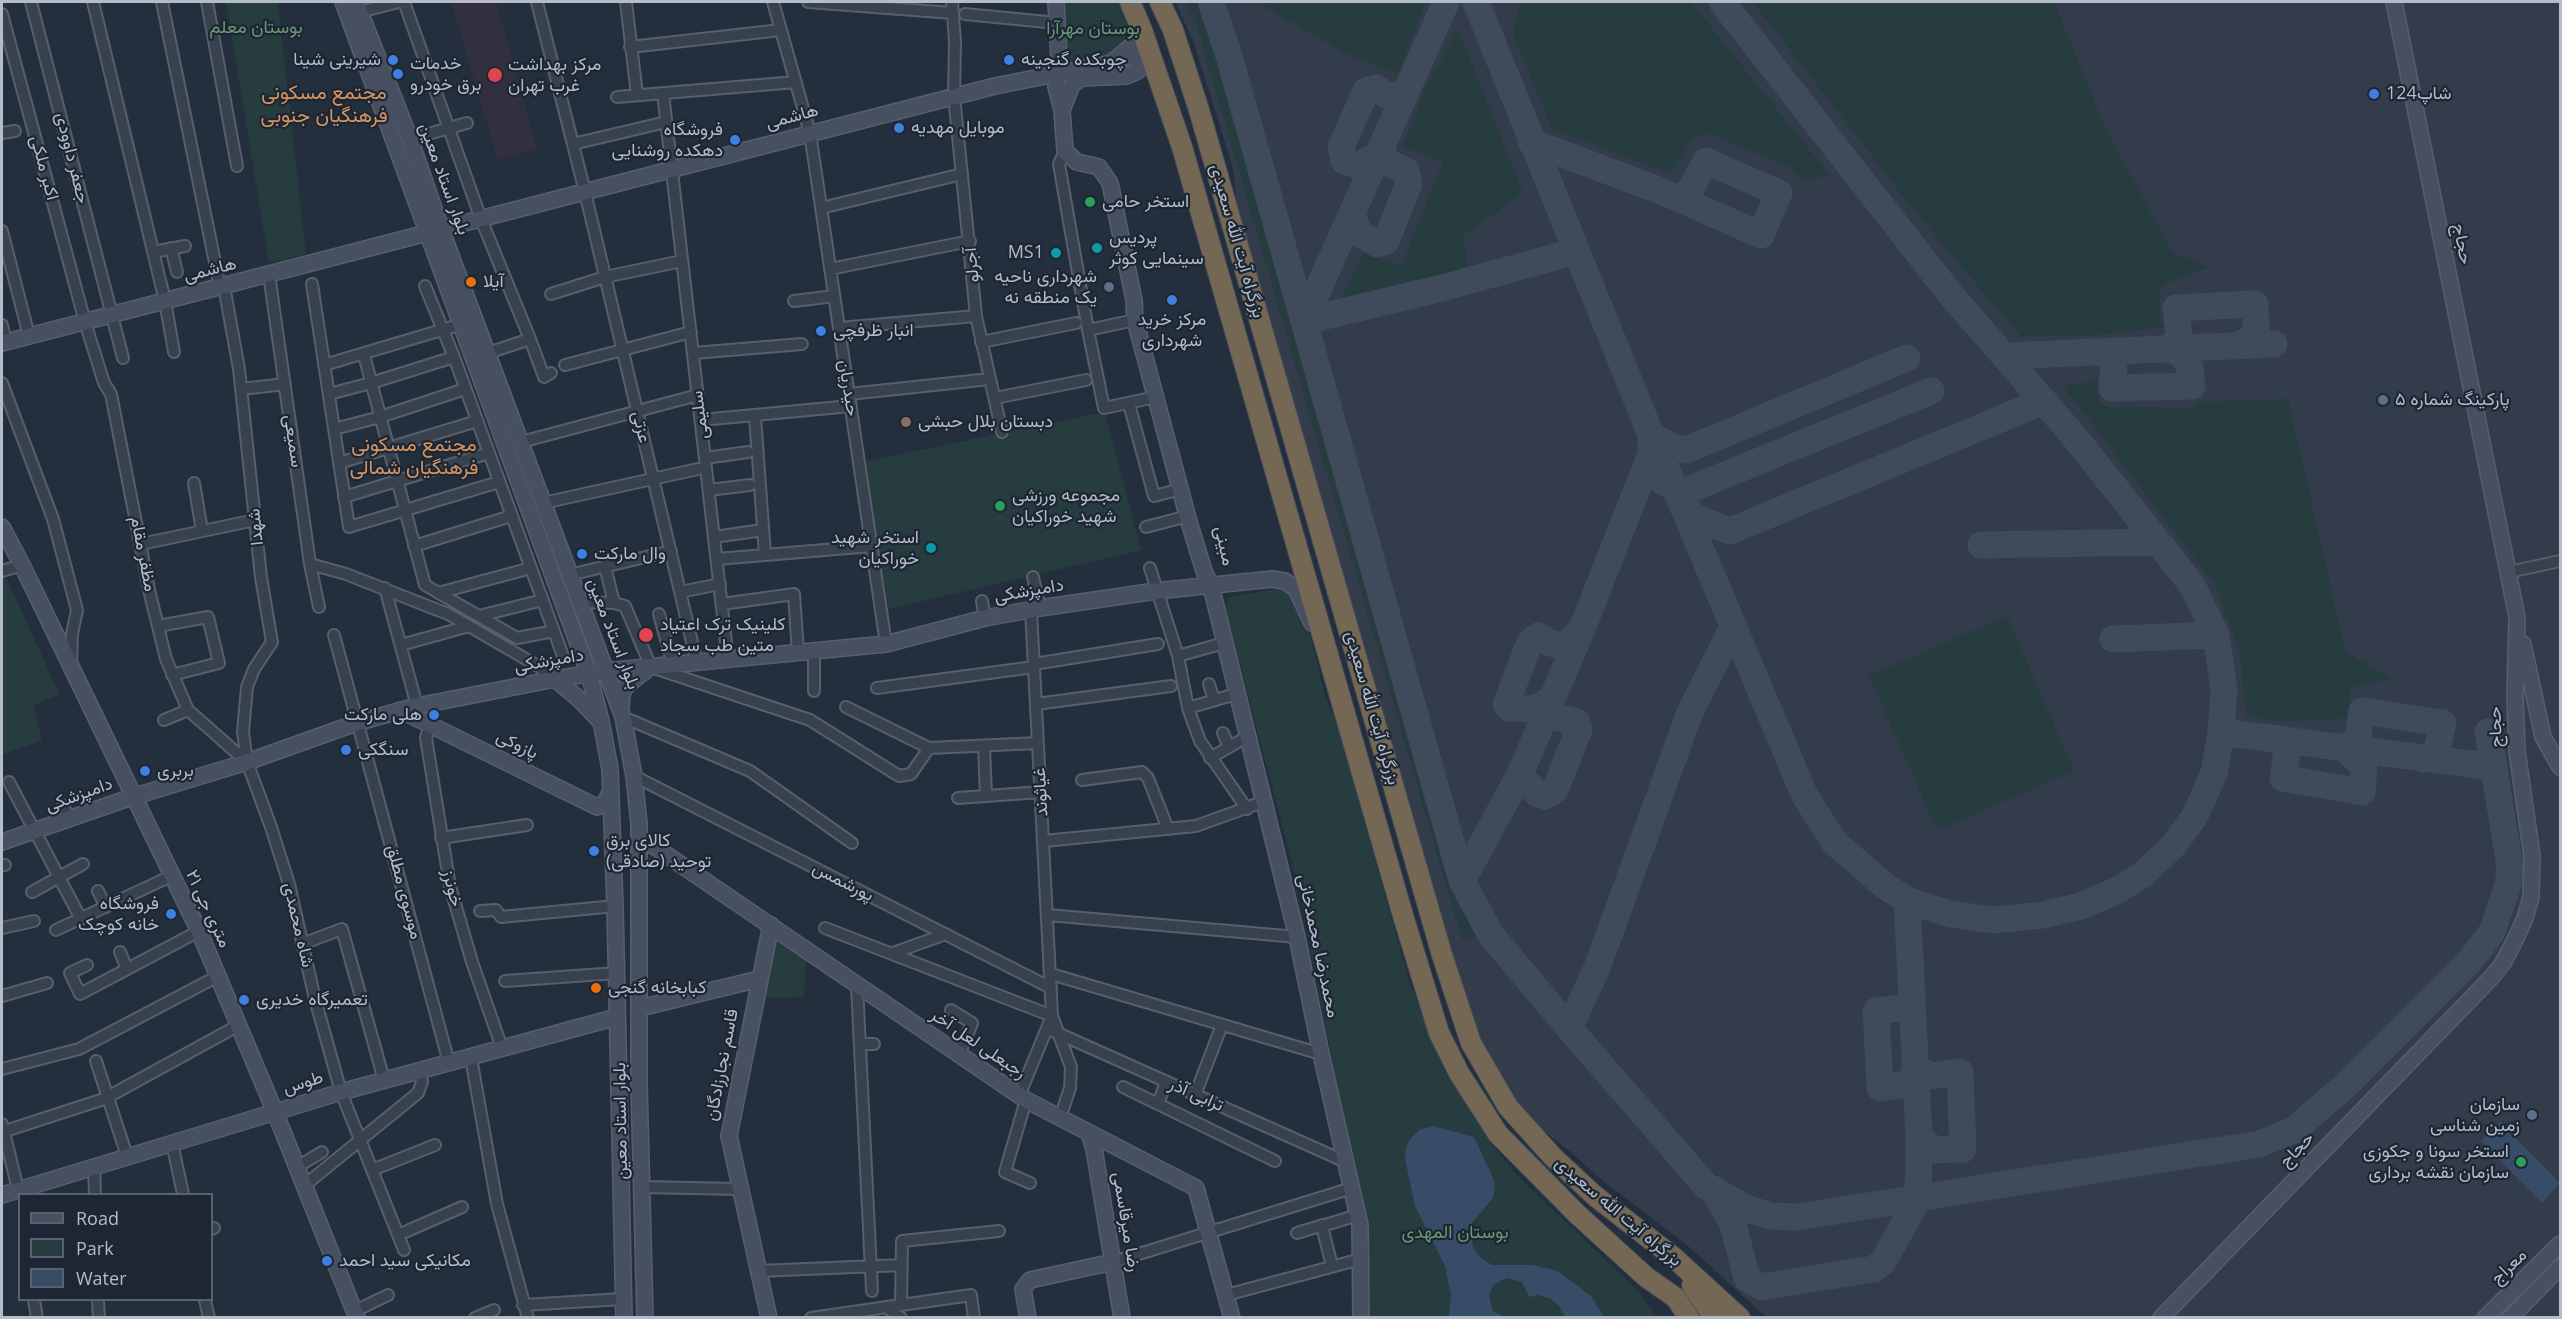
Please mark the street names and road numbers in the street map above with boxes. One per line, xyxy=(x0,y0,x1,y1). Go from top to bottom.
street label: هاشمی xyxy=(763,100,821,134)
street label: جعفر داوودی xyxy=(50,110,94,206)
street label: بلوار استاد معین xyxy=(414,120,474,238)
street label: اکبر ملکی xyxy=(25,133,63,203)
street label: بزرگراه آیت الله سعیدی xyxy=(1205,161,1269,321)
street label: حجاج xyxy=(2447,222,2477,266)
street label: آجرلو xyxy=(960,247,984,283)
street label: هاشمی xyxy=(181,253,239,287)
street label: حیدریان xyxy=(833,358,863,418)
street label: سلیمی xyxy=(686,390,714,440)
street label: عزتی xyxy=(627,409,655,445)
street label: سمیعی xyxy=(279,413,307,469)
street label: شهدا xyxy=(243,508,269,546)
street label: مظفر مقام xyxy=(125,514,161,594)
street label: مبینی xyxy=(1209,524,1239,568)
street label: دامپزشکی xyxy=(993,574,1065,608)
street label: بلوار استاد معین xyxy=(582,575,644,693)
street label: بزرگراه آیت الله سعیدی xyxy=(1340,628,1404,788)
street label: دامپزشکی xyxy=(513,644,585,678)
street label: حجاج xyxy=(2484,706,2508,748)
street label: پازوکی xyxy=(493,726,541,764)
street label: غیاثوند xyxy=(1029,767,1053,817)
street label: دامپزشکی xyxy=(42,773,116,817)
street label: موسوی مطلق xyxy=(381,842,427,942)
street label: پورشمس xyxy=(809,857,877,907)
street label: ۲۱ متری جی xyxy=(181,867,235,951)
street label: خونرز xyxy=(437,867,467,909)
street label: محمدرضا محمدخانی xyxy=(1292,872,1344,1020)
street label: شاه محمدی xyxy=(278,880,318,970)
street label: رجبعلی لعل آخر xyxy=(926,1004,1030,1084)
street label: قاسم نجارزادگان xyxy=(701,1007,743,1123)
street label: بلوار استاد معین xyxy=(609,1062,633,1180)
street label: طوس xyxy=(280,1067,326,1099)
street label: ترابی آذر xyxy=(1165,1073,1227,1117)
street label: حجاج xyxy=(2275,1128,2319,1172)
street label: بزرگراه آیت الله سعیدی xyxy=(1550,1153,1686,1271)
street label: رضا میرقاسمی xyxy=(1107,1170,1145,1274)
street label: معراج xyxy=(2486,1245,2532,1289)

